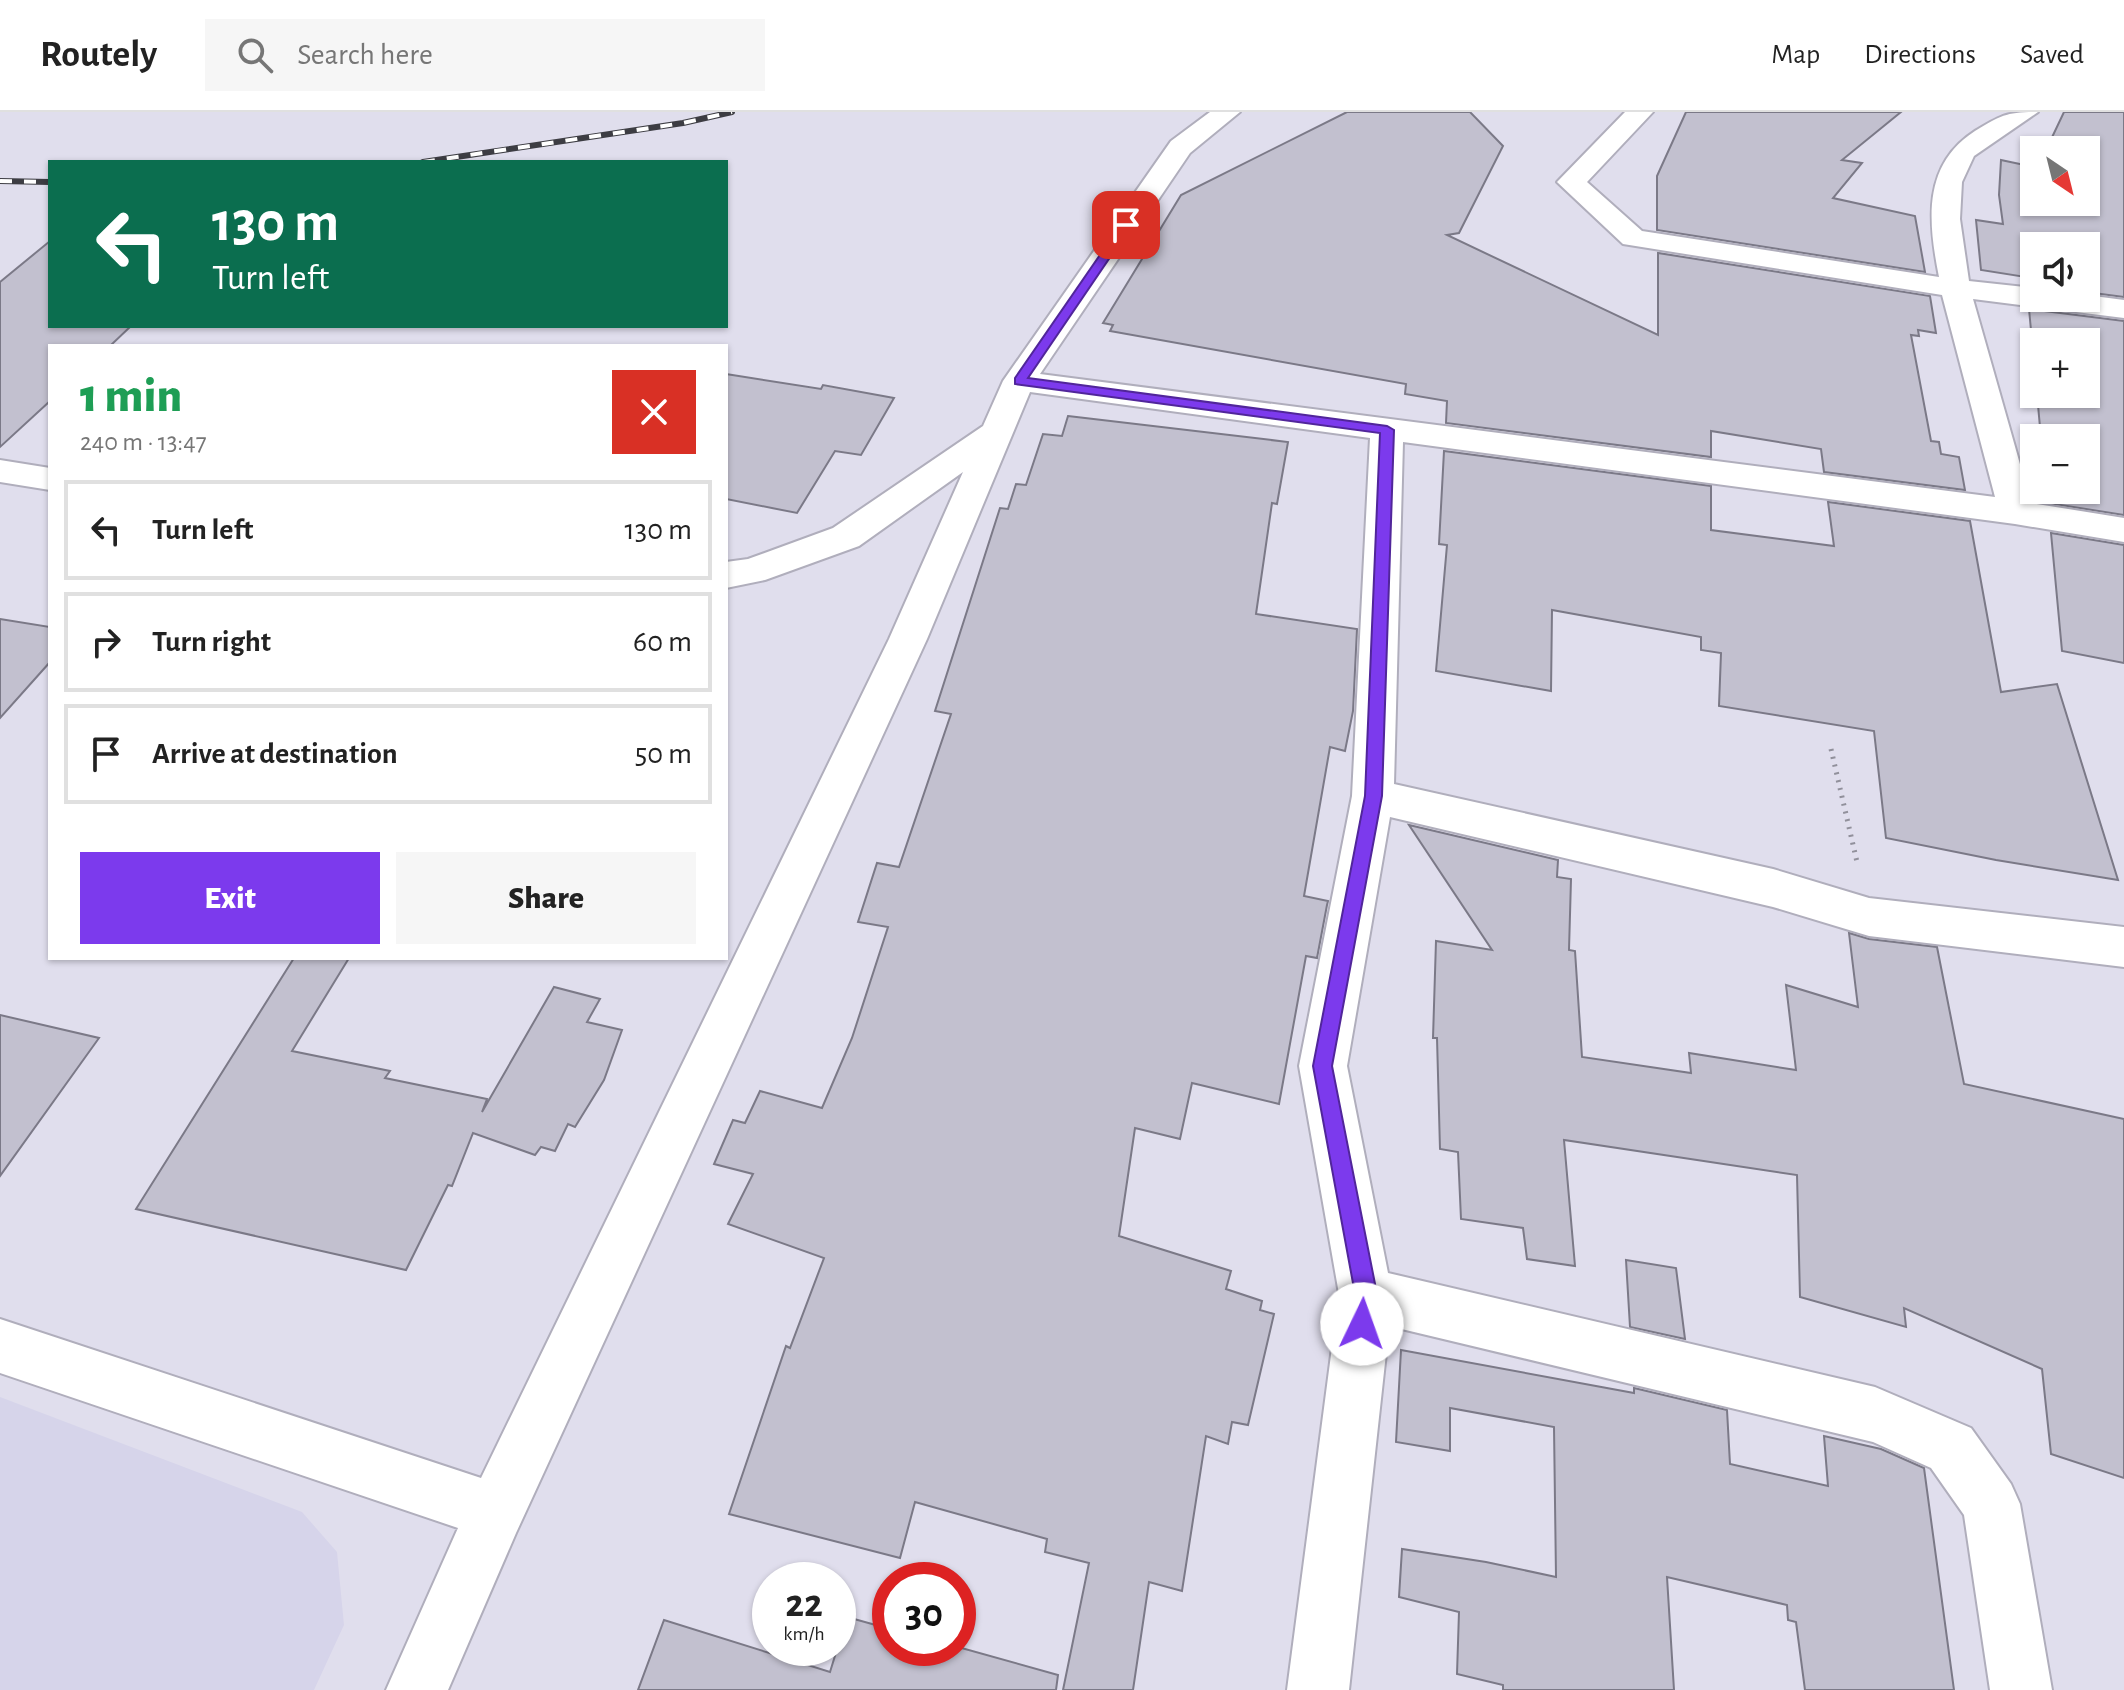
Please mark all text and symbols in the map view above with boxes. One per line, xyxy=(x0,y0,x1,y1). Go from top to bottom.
search box xyxy=(205,19,765,91)
icon: search xyxy=(233,33,277,77)
text: Routely xyxy=(40,36,157,74)
text: Search here xyxy=(297,40,433,70)
text: Map xyxy=(1771,41,1820,69)
text: Directions xyxy=(1864,41,1976,69)
text: Saved xyxy=(2020,41,2084,69)
north arrow xyxy=(2020,136,2100,216)
map controls xyxy=(2020,136,2100,504)
pin xyxy=(1092,191,1160,259)
icon: left xyxy=(80,192,184,296)
text: 130 m xyxy=(212,195,339,251)
icon: arrive xyxy=(1104,203,1148,247)
button: sound xyxy=(2020,232,2100,312)
text: Turn left xyxy=(212,260,329,296)
button: + xyxy=(2020,328,2100,408)
button: close xyxy=(612,370,696,454)
text: 1 min xyxy=(80,373,182,421)
button: − xyxy=(2020,424,2100,504)
text: 240 m · 13:47 xyxy=(80,429,207,455)
icon: left xyxy=(84,508,128,552)
text: Turn left xyxy=(152,515,253,545)
text: 130 m xyxy=(625,515,692,545)
icon: right xyxy=(84,620,128,664)
text: Turn right xyxy=(152,627,271,657)
text: 60 m xyxy=(633,627,692,657)
icon: arrive xyxy=(84,732,128,776)
text: Arrive at destination xyxy=(152,739,398,769)
text: 50 m xyxy=(635,739,692,769)
button: Exit xyxy=(80,852,380,944)
button: Share xyxy=(396,852,696,944)
position arrow xyxy=(1320,1282,1404,1366)
speed limit sign: 30 xyxy=(872,1562,976,1666)
text: 22 xyxy=(785,1584,823,1624)
text: km/h xyxy=(783,1624,825,1644)

